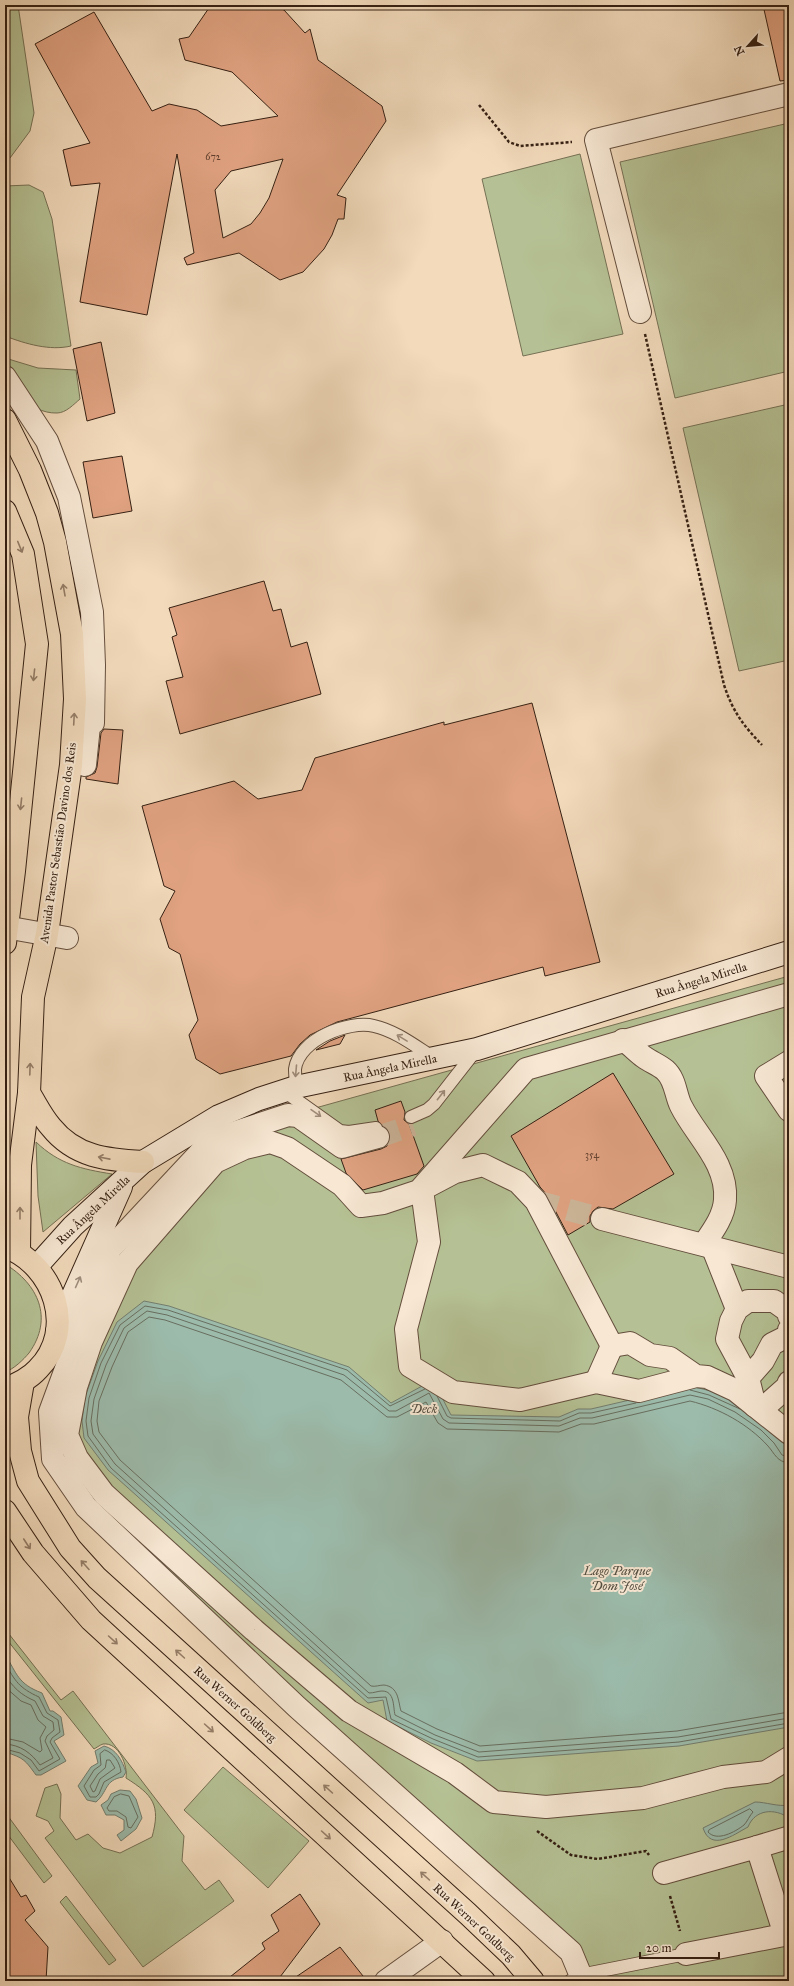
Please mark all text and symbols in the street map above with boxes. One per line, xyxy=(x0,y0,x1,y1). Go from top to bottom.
north arrow xyxy=(728,26,768,66)
text: N xyxy=(731,43,747,57)
house number: 672 xyxy=(205,151,221,163)
one-way arrow xyxy=(16,540,24,552)
one-way arrow xyxy=(60,584,68,597)
one-way arrow xyxy=(30,668,38,681)
one-way arrow xyxy=(70,713,77,726)
street label: Avenida Pastor Sebastião Davino dos Reis xyxy=(37,742,79,945)
one-way arrow xyxy=(17,797,25,810)
street label: Rua Ângela Mirella xyxy=(653,958,750,1002)
one-way arrow xyxy=(396,1033,408,1041)
street label: Rua Ângela Mirella xyxy=(342,1050,439,1086)
one-way arrow xyxy=(26,1063,34,1076)
one-way arrow xyxy=(293,1064,300,1077)
one-way arrow xyxy=(437,1089,446,1100)
one-way arrow xyxy=(310,1109,321,1117)
house number: 354 xyxy=(585,1149,599,1161)
one-way arrow xyxy=(98,1154,111,1162)
street label: Rua Ângela Mirella xyxy=(53,1171,134,1248)
one-way arrow xyxy=(16,1207,24,1220)
one-way arrow xyxy=(75,1277,82,1289)
water label: Deck xyxy=(411,1401,437,1417)
one-way arrow xyxy=(22,1538,31,1549)
one-way arrow xyxy=(81,1560,90,1571)
water label: Lago Parque Dom José xyxy=(582,1563,652,1594)
one-way arrow xyxy=(108,1635,118,1645)
one-way arrow xyxy=(175,1650,185,1659)
street label: Rua Werner Goldberg xyxy=(190,1663,280,1746)
one-way arrow xyxy=(204,1723,214,1733)
one-way arrow xyxy=(323,1784,333,1793)
one-way arrow xyxy=(320,1830,331,1839)
one-way arrow xyxy=(420,1871,430,1880)
street label: Rua Werner Goldberg xyxy=(430,1881,518,1964)
scale bar xyxy=(640,1934,719,1960)
text: 20 m xyxy=(646,1941,672,1955)

